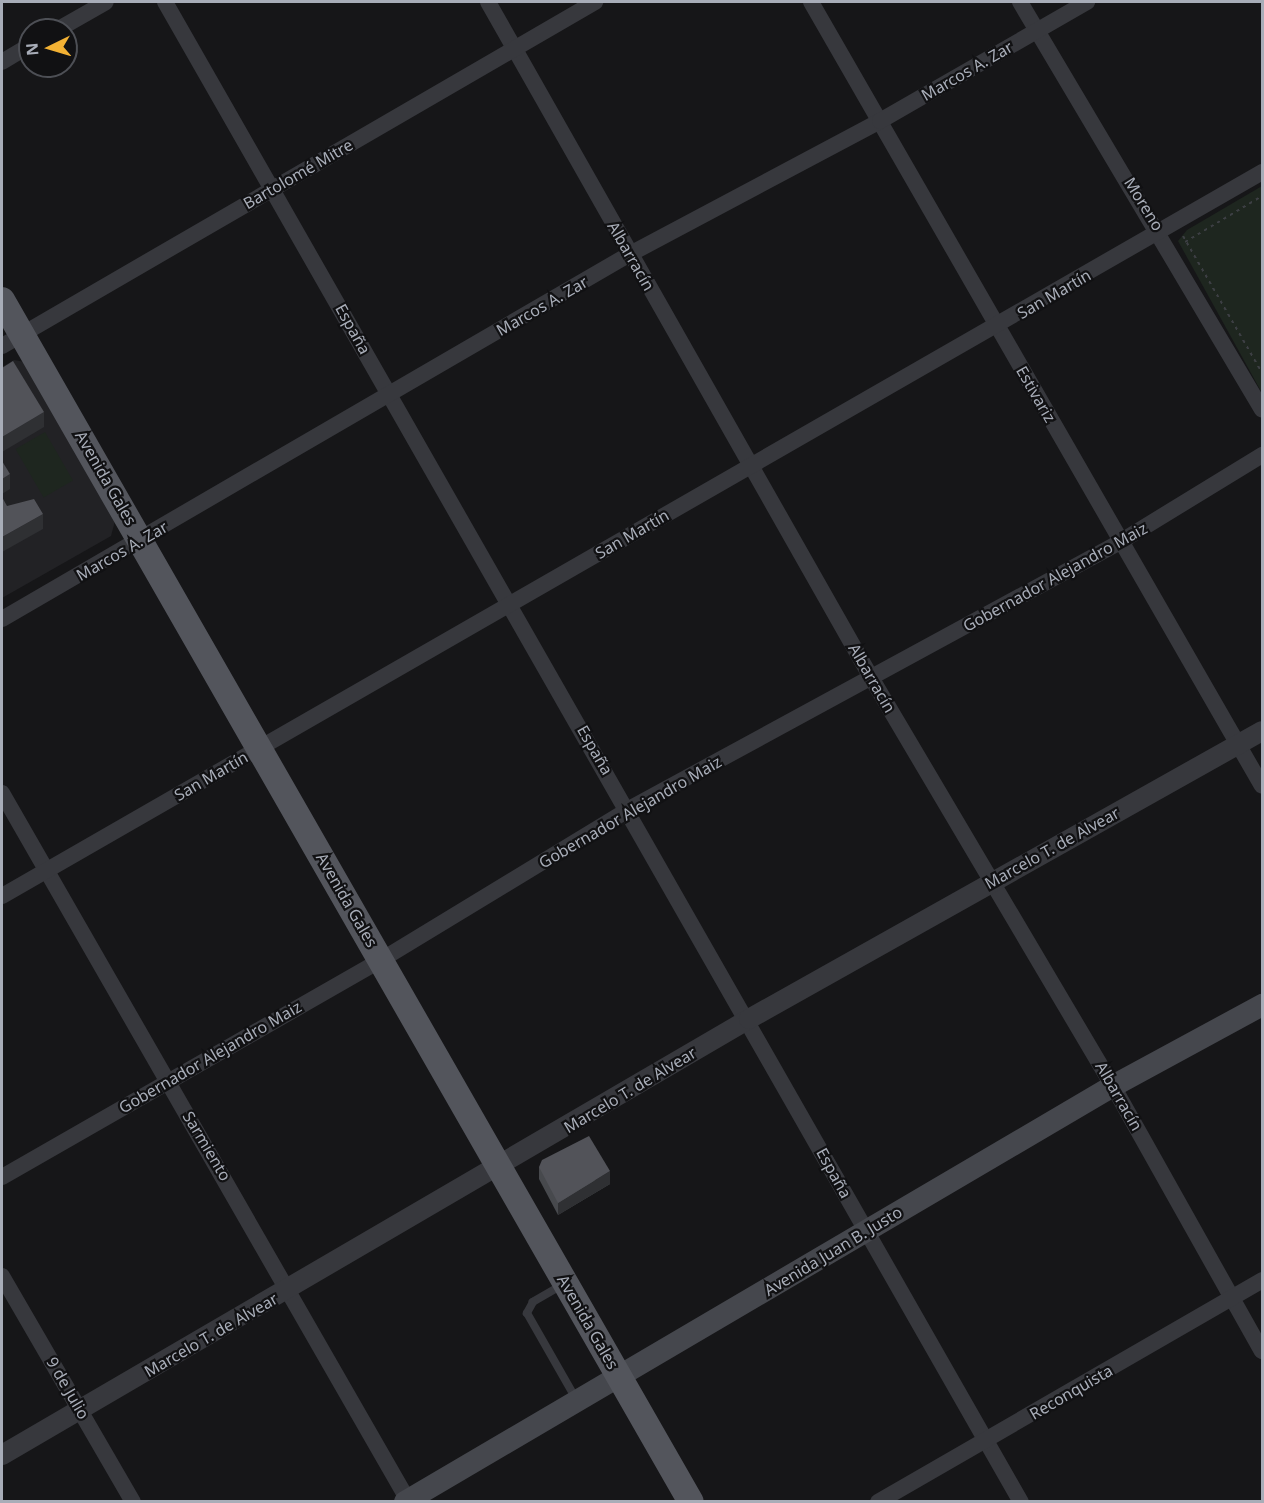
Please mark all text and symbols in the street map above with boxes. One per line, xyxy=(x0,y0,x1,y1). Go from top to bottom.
north arrow xyxy=(18,18,78,78)
street label: Marcos A. Zar xyxy=(918,37,1016,105)
text: N xyxy=(21,42,44,57)
street label: Bartolomé Mitre xyxy=(240,135,356,213)
street label: Moreno xyxy=(1120,174,1168,234)
street label: Albarracín xyxy=(604,218,658,294)
street label: San Martín xyxy=(1014,265,1094,323)
street label: Marcos A. Zar xyxy=(493,272,591,340)
street label: España xyxy=(331,301,375,357)
street label: Estivariz xyxy=(1012,362,1060,426)
street label: Avenida Gales xyxy=(71,427,141,529)
street label: San Martín xyxy=(592,505,672,563)
street label: Marcos A. Zar xyxy=(73,517,171,585)
street label: Gobernador Alejandro Maiz xyxy=(960,518,1150,636)
street label: Albarracín xyxy=(845,640,899,716)
street label: España xyxy=(573,722,617,778)
street label: San Martín xyxy=(171,747,251,805)
street label: Gobernador Alejandro Maiz xyxy=(535,752,725,872)
street label: Marcelo T. de Alvear xyxy=(981,803,1123,893)
street label: Avenida Gales xyxy=(312,849,382,951)
street label: Gobernador Alejandro Maiz xyxy=(115,997,305,1117)
street label: Marcelo T. de Alvear xyxy=(560,1043,700,1137)
street label: Albarracín xyxy=(1092,1058,1146,1134)
street label: Sarmiento xyxy=(179,1108,235,1184)
street label: España xyxy=(812,1145,856,1201)
street label: Avenida Juan B. Justo xyxy=(760,1202,906,1300)
street label: Avenida Gales xyxy=(553,1271,623,1373)
street label: Marcelo T. de Alvear xyxy=(141,1289,281,1381)
street label: 9 de Julio xyxy=(43,1354,93,1422)
street label: Reconquista xyxy=(1026,1361,1116,1423)

